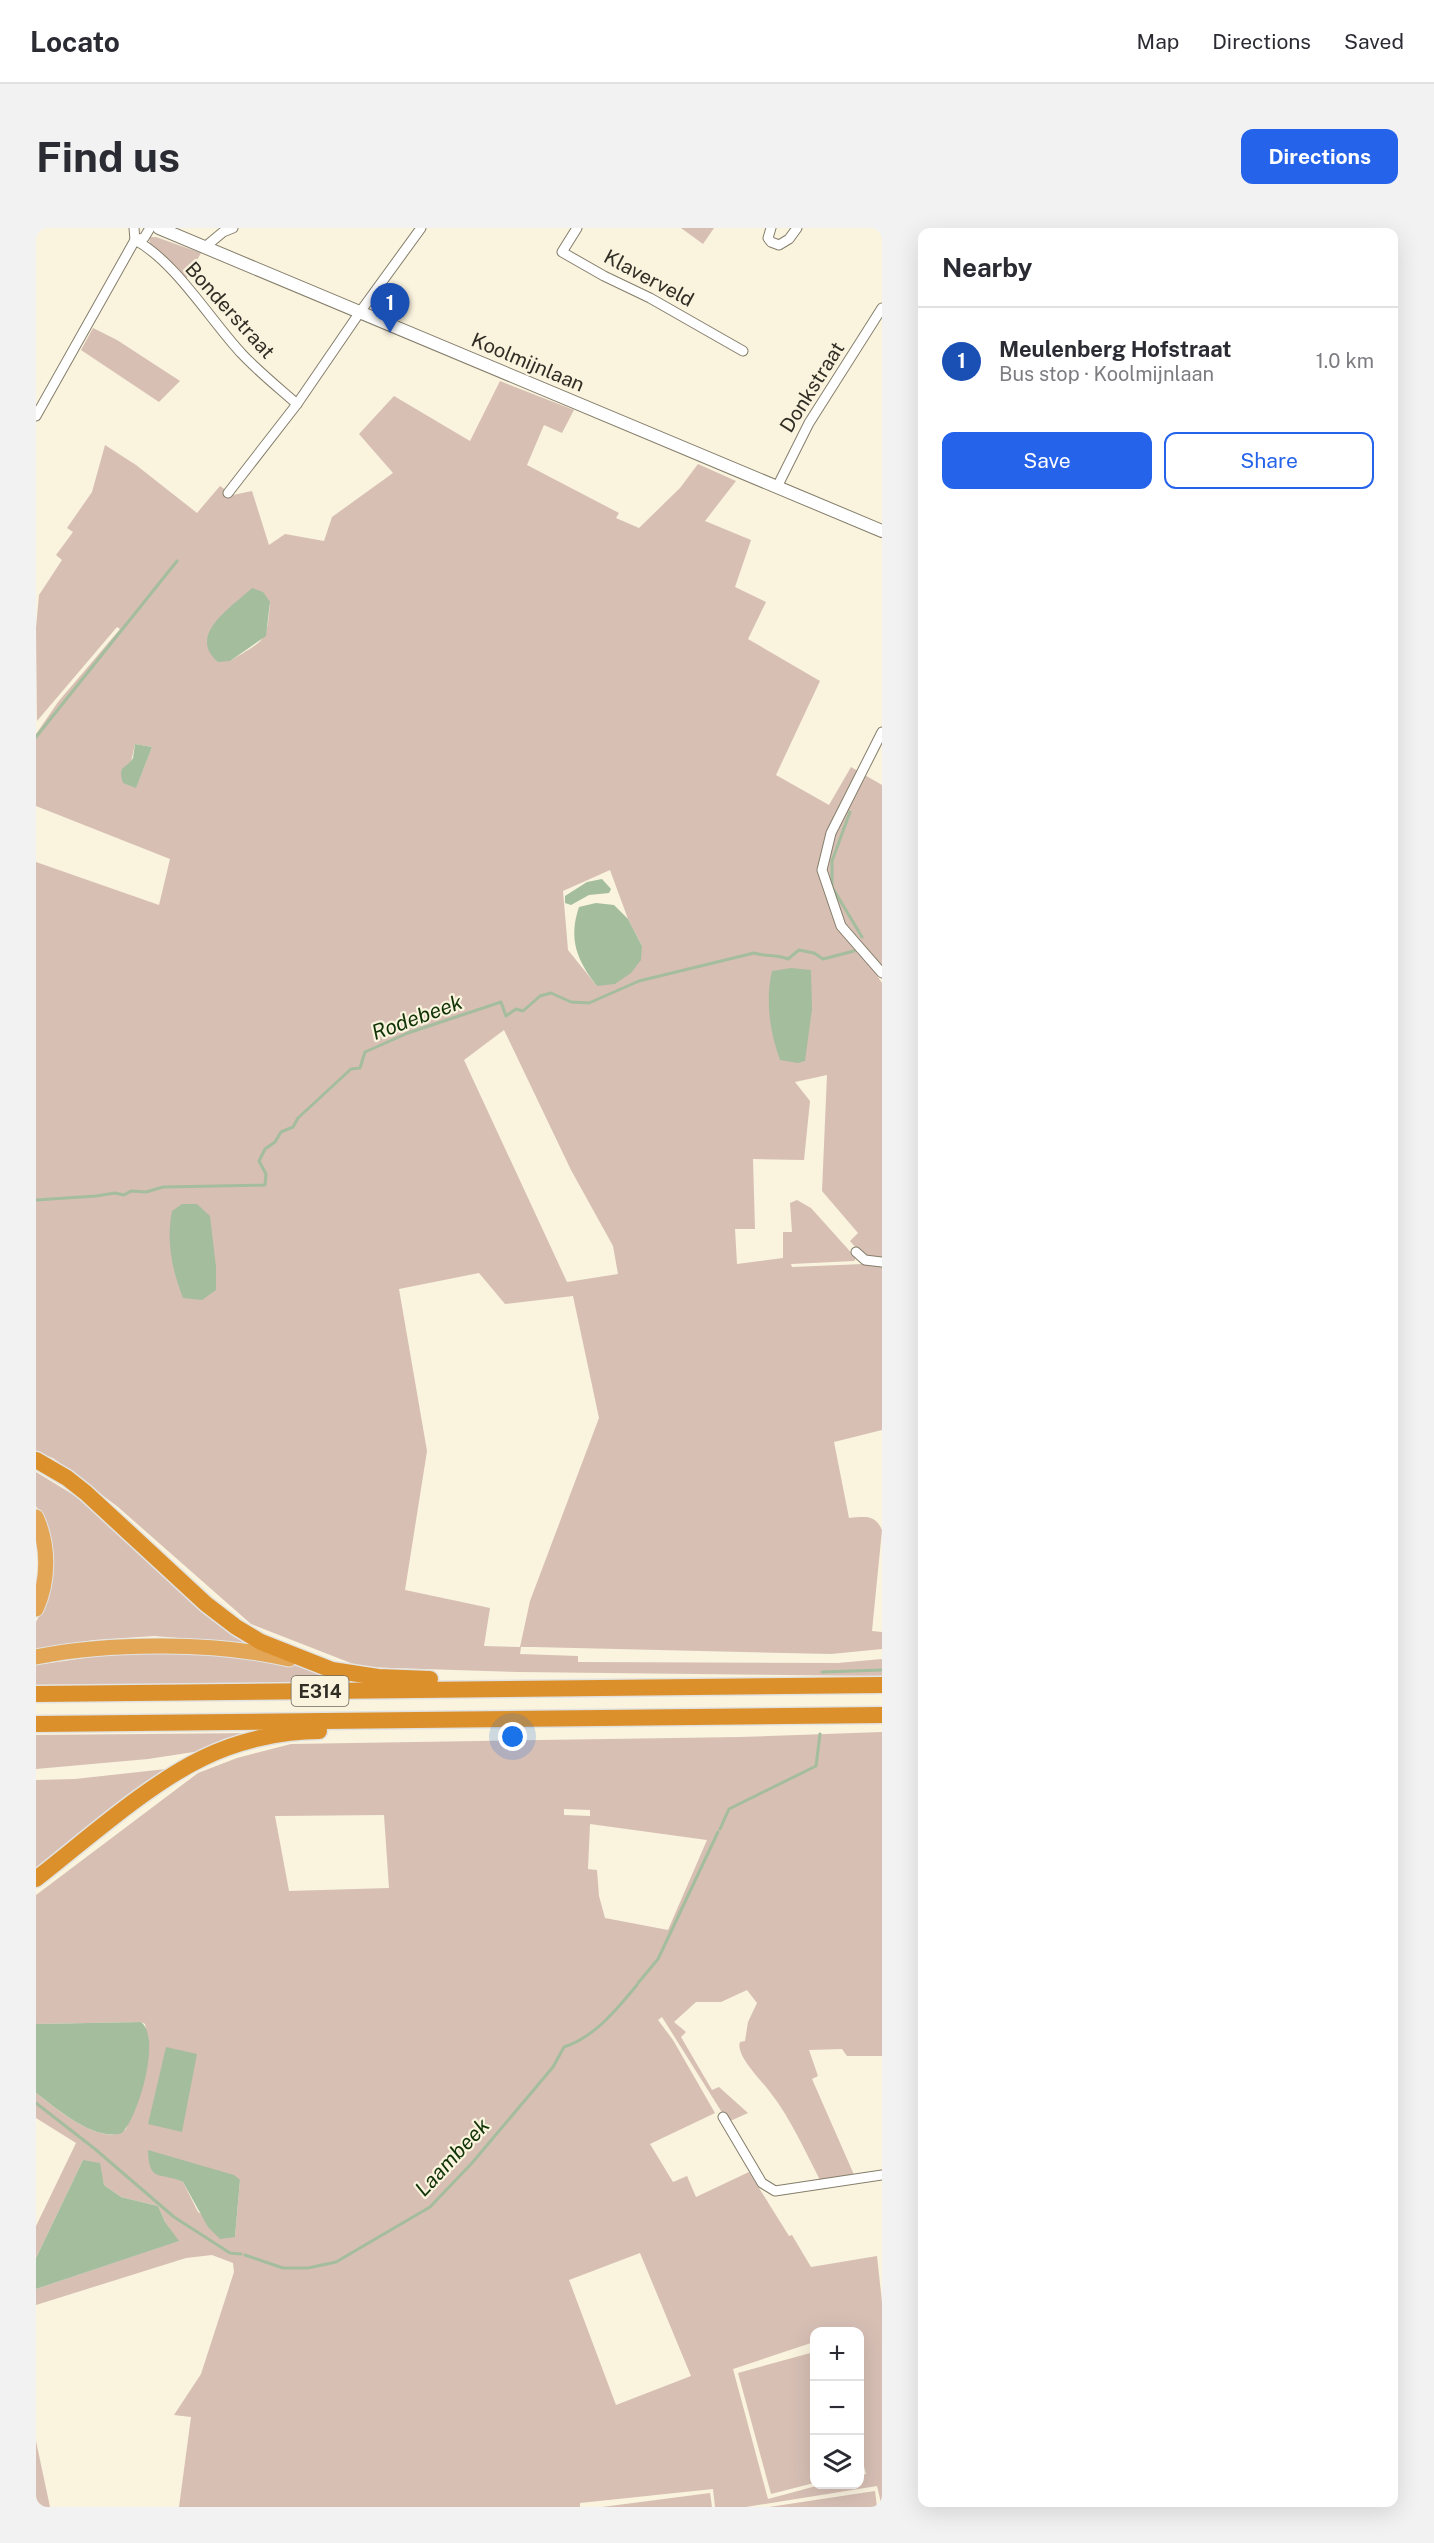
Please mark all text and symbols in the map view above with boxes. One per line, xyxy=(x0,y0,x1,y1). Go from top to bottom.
text: Locato xyxy=(30,25,120,58)
text: Map xyxy=(1137,29,1179,54)
text: Directions xyxy=(1212,29,1311,54)
text: Saved xyxy=(1344,29,1404,54)
button: Directions xyxy=(1241,129,1398,184)
text: Find us xyxy=(36,132,180,181)
street label: Klaverveld xyxy=(600,244,698,312)
text: Nearby xyxy=(942,252,1032,283)
street label: Bonderstraat xyxy=(180,257,280,363)
pin: 1 xyxy=(370,284,410,333)
street label: Koolmijnlaan xyxy=(468,327,588,397)
text: Meulenberg Hofstraat xyxy=(999,336,1231,362)
street label: Donkstraat xyxy=(775,337,849,437)
text: 1 xyxy=(957,349,966,373)
text: 1.0 km xyxy=(1316,349,1374,373)
text: Bus stop · Koolmijnlaan xyxy=(999,362,1214,386)
button: Save xyxy=(942,432,1152,489)
button: Share xyxy=(1164,432,1374,489)
water label: Rodebeek xyxy=(368,989,466,1045)
road number: E314 xyxy=(292,1676,348,1706)
your location xyxy=(498,1722,527,1751)
water label: Laambeek xyxy=(410,2112,495,2201)
map controls xyxy=(810,2327,864,2489)
button: + xyxy=(810,2327,864,2381)
button: − xyxy=(810,2381,864,2435)
button: layers xyxy=(810,2435,864,2489)

